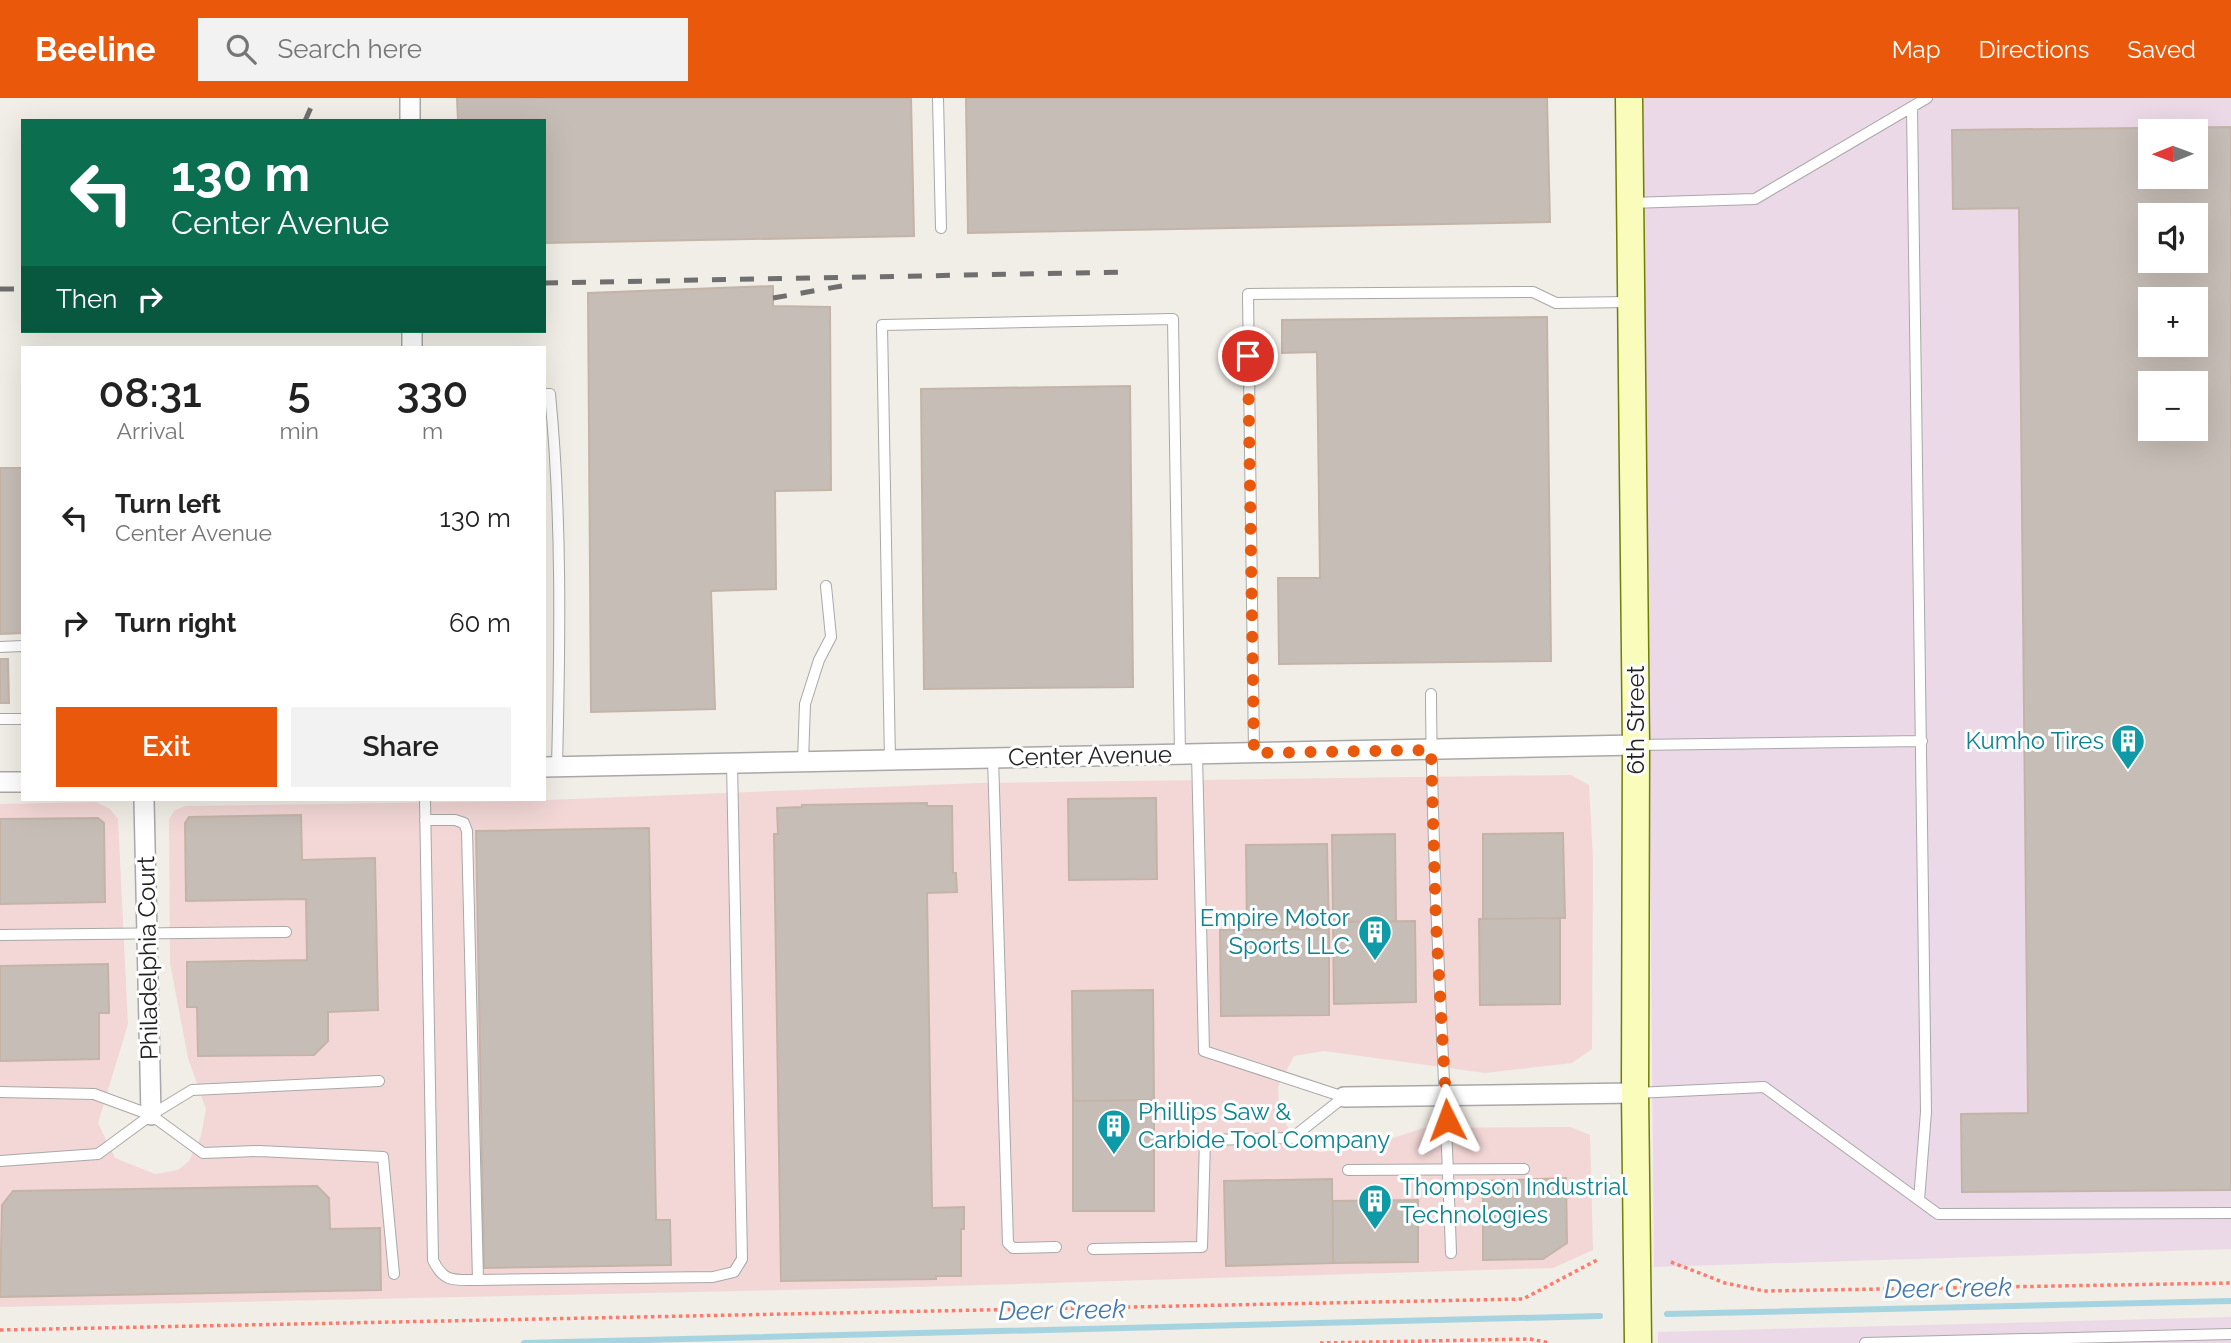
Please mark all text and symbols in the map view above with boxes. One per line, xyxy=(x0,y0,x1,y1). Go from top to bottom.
search box xyxy=(198,18,688,81)
text: Beeline xyxy=(35,30,156,69)
icon: search xyxy=(222,30,260,68)
text: Search here xyxy=(278,34,422,64)
text: Map xyxy=(1892,35,1941,64)
text: Directions xyxy=(1979,35,2089,64)
text: Saved xyxy=(2127,35,2196,64)
north arrow xyxy=(2138,119,2208,189)
map controls xyxy=(2138,119,2208,441)
text: 130 m xyxy=(171,145,310,202)
icon: left xyxy=(56,147,147,238)
button: sound xyxy=(2138,203,2208,273)
text: Center Avenue xyxy=(171,204,389,241)
icon: right xyxy=(131,280,169,318)
text: Then xyxy=(56,284,117,314)
button: + xyxy=(2138,287,2208,357)
pin xyxy=(1218,326,1278,386)
icon: arrive xyxy=(1229,337,1267,375)
text: 08:31 xyxy=(99,368,202,417)
text: 5 xyxy=(288,368,311,417)
text: 330 xyxy=(397,368,468,417)
button: − xyxy=(2138,371,2208,441)
text: Arrival xyxy=(116,417,184,444)
text: min xyxy=(279,417,319,444)
text: m xyxy=(422,417,443,444)
text: Turn left xyxy=(115,489,221,519)
icon: left xyxy=(56,499,94,537)
text: 130 m xyxy=(440,503,511,533)
text: Center Avenue xyxy=(115,519,272,546)
icon: right xyxy=(56,604,94,642)
text: Turn right xyxy=(115,608,236,638)
text: 60 m xyxy=(449,608,511,638)
street label: 6th Street xyxy=(1621,665,1650,775)
button: Exit xyxy=(56,707,277,787)
button: Share xyxy=(291,707,511,787)
building icon: Kumho Tires xyxy=(2109,722,2147,771)
place label: Kumho Tires xyxy=(1965,726,2104,755)
street label: Center Avenue xyxy=(1008,740,1172,771)
street label: Philadelphia Court xyxy=(131,856,164,1060)
place label: Empire Motor Sports LLC xyxy=(1200,903,1351,960)
building icon: Empire Motor Sports LLC xyxy=(1356,913,1394,962)
position arrow xyxy=(1410,1083,1484,1157)
place label: Phillips Saw & Carbide Tool Company xyxy=(1138,1097,1390,1154)
building icon: Phillips Saw & Carbide Tool Company xyxy=(1095,1107,1133,1156)
place label: Thompson Industrial Technologies xyxy=(1400,1172,1628,1229)
building icon: Thompson Industrial Technologies xyxy=(1356,1182,1394,1231)
water label: Deer Creek xyxy=(1884,1272,2012,1304)
water label: Deer Creek xyxy=(998,1294,1126,1326)

